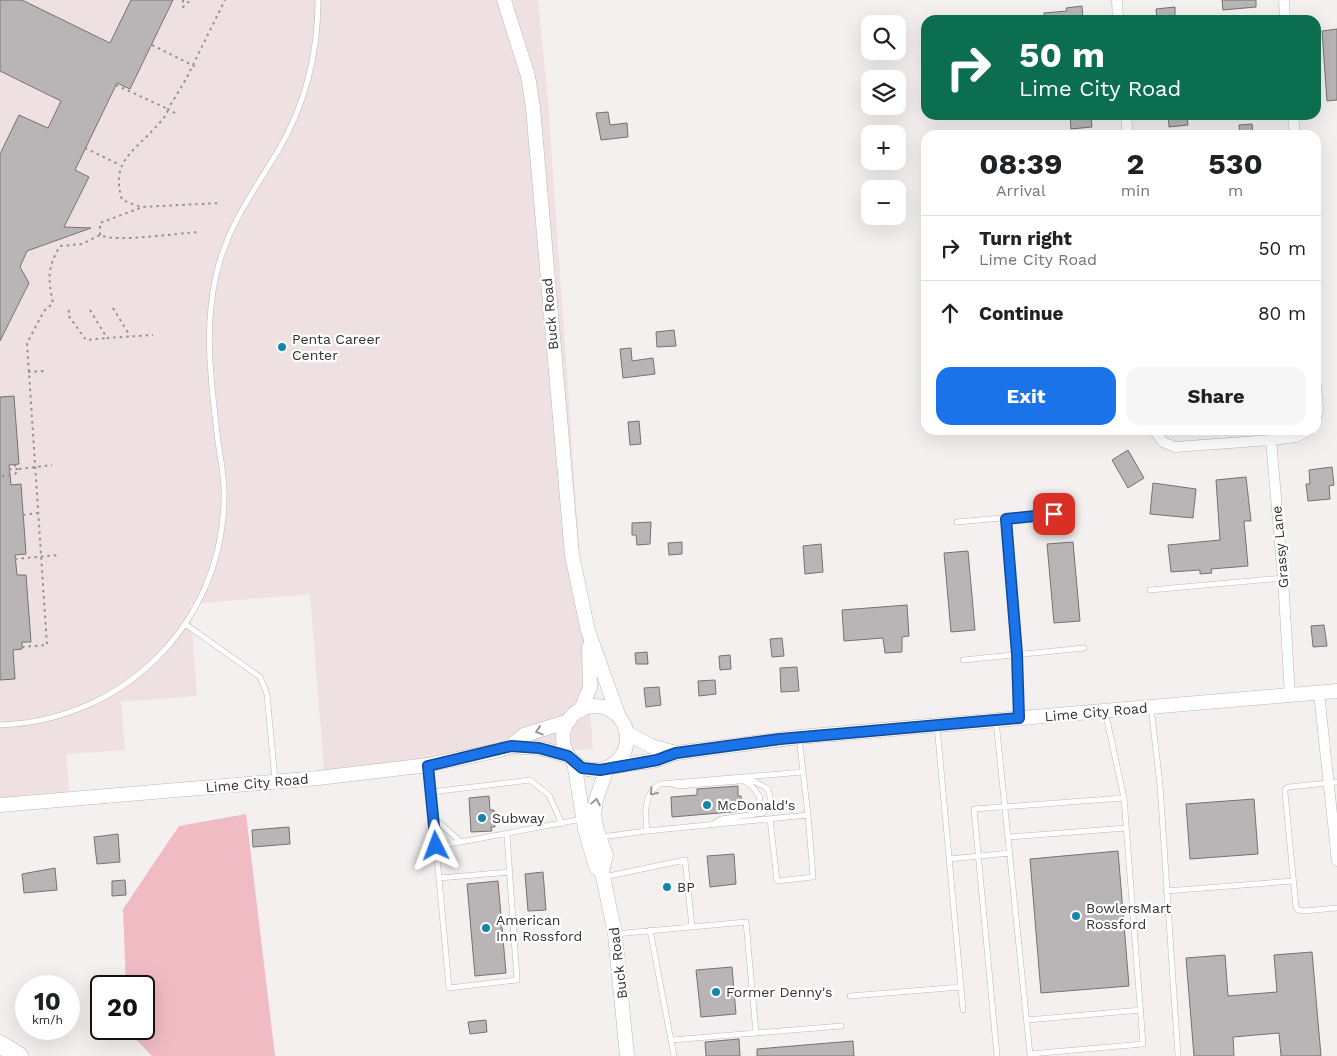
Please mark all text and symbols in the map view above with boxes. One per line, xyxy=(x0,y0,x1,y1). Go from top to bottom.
map controls xyxy=(861,15,906,225)
button: search xyxy=(861,15,906,60)
text: 50 m xyxy=(1019,34,1105,76)
icon: right xyxy=(936,35,1001,100)
button: layers xyxy=(861,70,906,115)
text: Lime City Road xyxy=(1019,76,1181,101)
button: + xyxy=(861,125,906,170)
text: 08:39 xyxy=(979,146,1063,181)
text: 2 xyxy=(1126,146,1144,181)
text: 530 xyxy=(1208,146,1263,181)
button: − xyxy=(861,180,906,225)
text: Arrival xyxy=(996,181,1046,200)
text: min xyxy=(1121,181,1150,200)
text: m xyxy=(1228,181,1243,200)
text: Turn right xyxy=(979,227,1072,250)
icon: right xyxy=(936,234,964,262)
text: 50 m xyxy=(1259,237,1306,260)
text: Lime City Road xyxy=(979,250,1097,269)
street label: Buck Road xyxy=(539,277,561,351)
icon: ahead xyxy=(936,299,964,327)
text: Continue xyxy=(979,302,1063,325)
text: 80 m xyxy=(1258,302,1306,325)
place label: Penta Career Center xyxy=(292,331,380,363)
marker: Penta Career Center xyxy=(276,341,288,353)
button: Exit xyxy=(936,367,1116,425)
button: Share xyxy=(1126,367,1306,425)
pin xyxy=(1033,493,1075,535)
icon: arrive xyxy=(1040,500,1068,528)
street label: Grassy Lane xyxy=(1268,505,1292,589)
street label: Lime City Road xyxy=(1044,700,1148,724)
one-way arrow xyxy=(535,725,543,735)
street label: Lime City Road xyxy=(205,771,309,795)
one-way arrow xyxy=(650,786,659,795)
place label: McDonald's xyxy=(717,797,795,813)
one-way arrow xyxy=(591,798,601,807)
marker: McDonald's xyxy=(701,799,713,811)
place label: Subway xyxy=(492,810,545,826)
marker: Subway xyxy=(476,812,488,824)
position arrow xyxy=(409,819,461,871)
place label: BP xyxy=(677,879,695,895)
marker: BP xyxy=(661,881,673,893)
place label: BowlersMart Rossford xyxy=(1086,900,1171,932)
marker: BowlersMart Rossford xyxy=(1070,910,1082,922)
place label: American Inn Rossford xyxy=(496,912,582,944)
marker: American Inn Rossford xyxy=(480,922,492,934)
street label: Buck Road xyxy=(606,926,630,1000)
speed limit sign: 20 xyxy=(90,975,155,1040)
place label: Former Denny's xyxy=(726,984,832,1000)
marker: Former Denny's xyxy=(710,986,722,998)
text: 10 xyxy=(34,987,61,1016)
text: km/h xyxy=(32,1013,63,1027)

